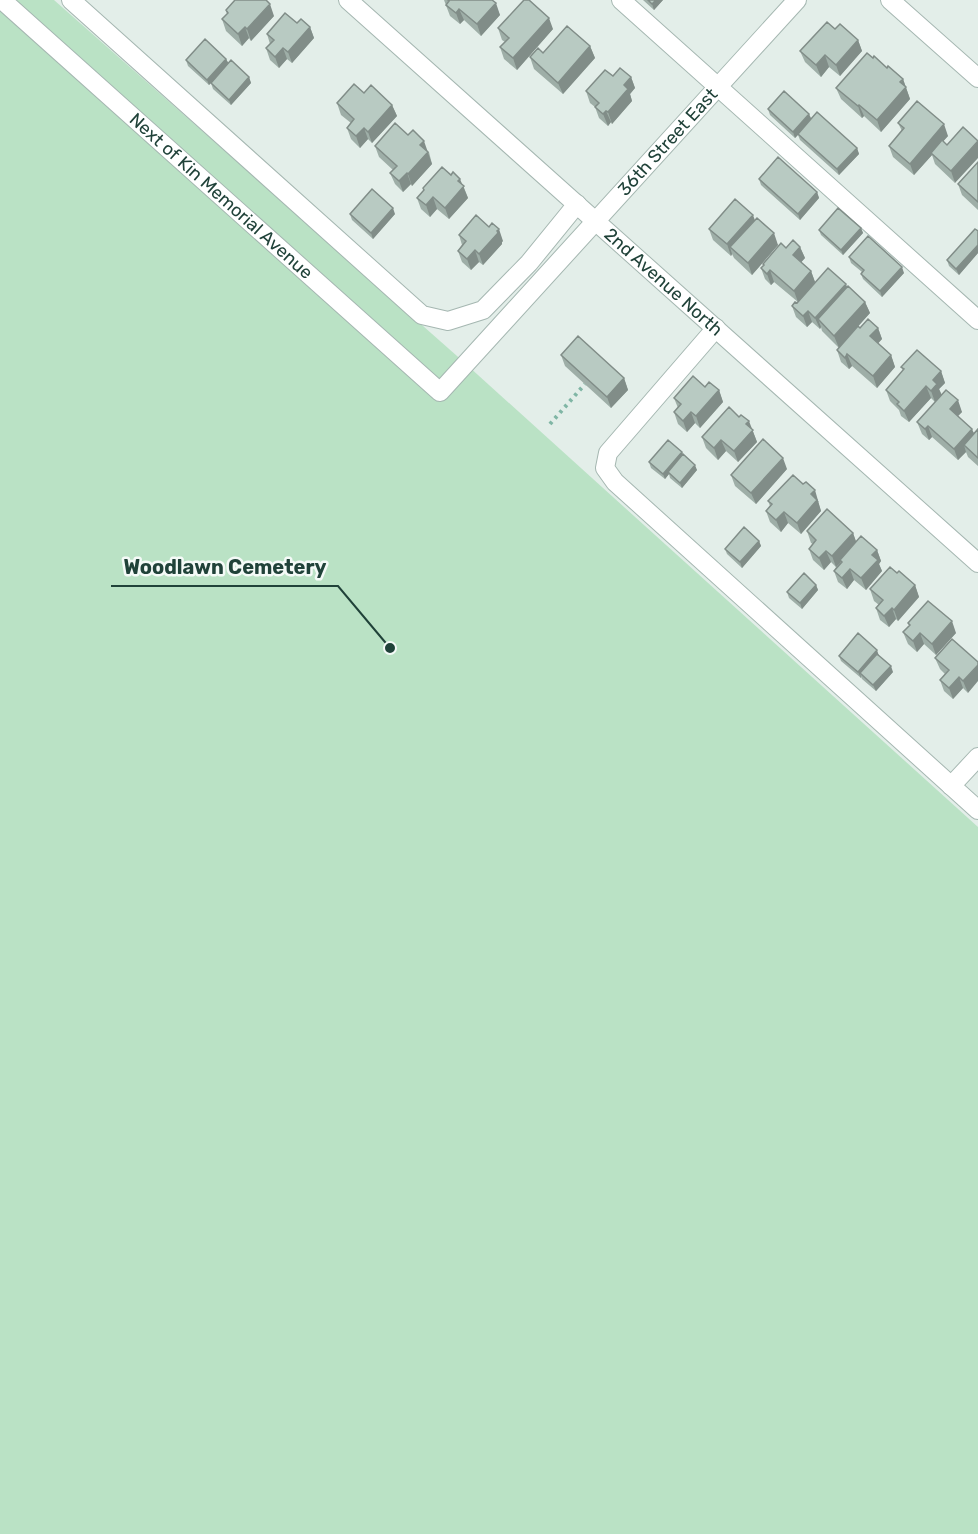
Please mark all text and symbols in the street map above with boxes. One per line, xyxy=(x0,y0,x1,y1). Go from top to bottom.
street label: 36th Street East xyxy=(613,84,722,200)
street label: Next of Kin Memorial Avenue xyxy=(125,108,317,284)
street label: 2nd Avenue North xyxy=(600,223,727,341)
callout: Woodlawn Cemetery xyxy=(111,548,338,586)
text: Woodlawn Cemetery xyxy=(124,555,327,579)

